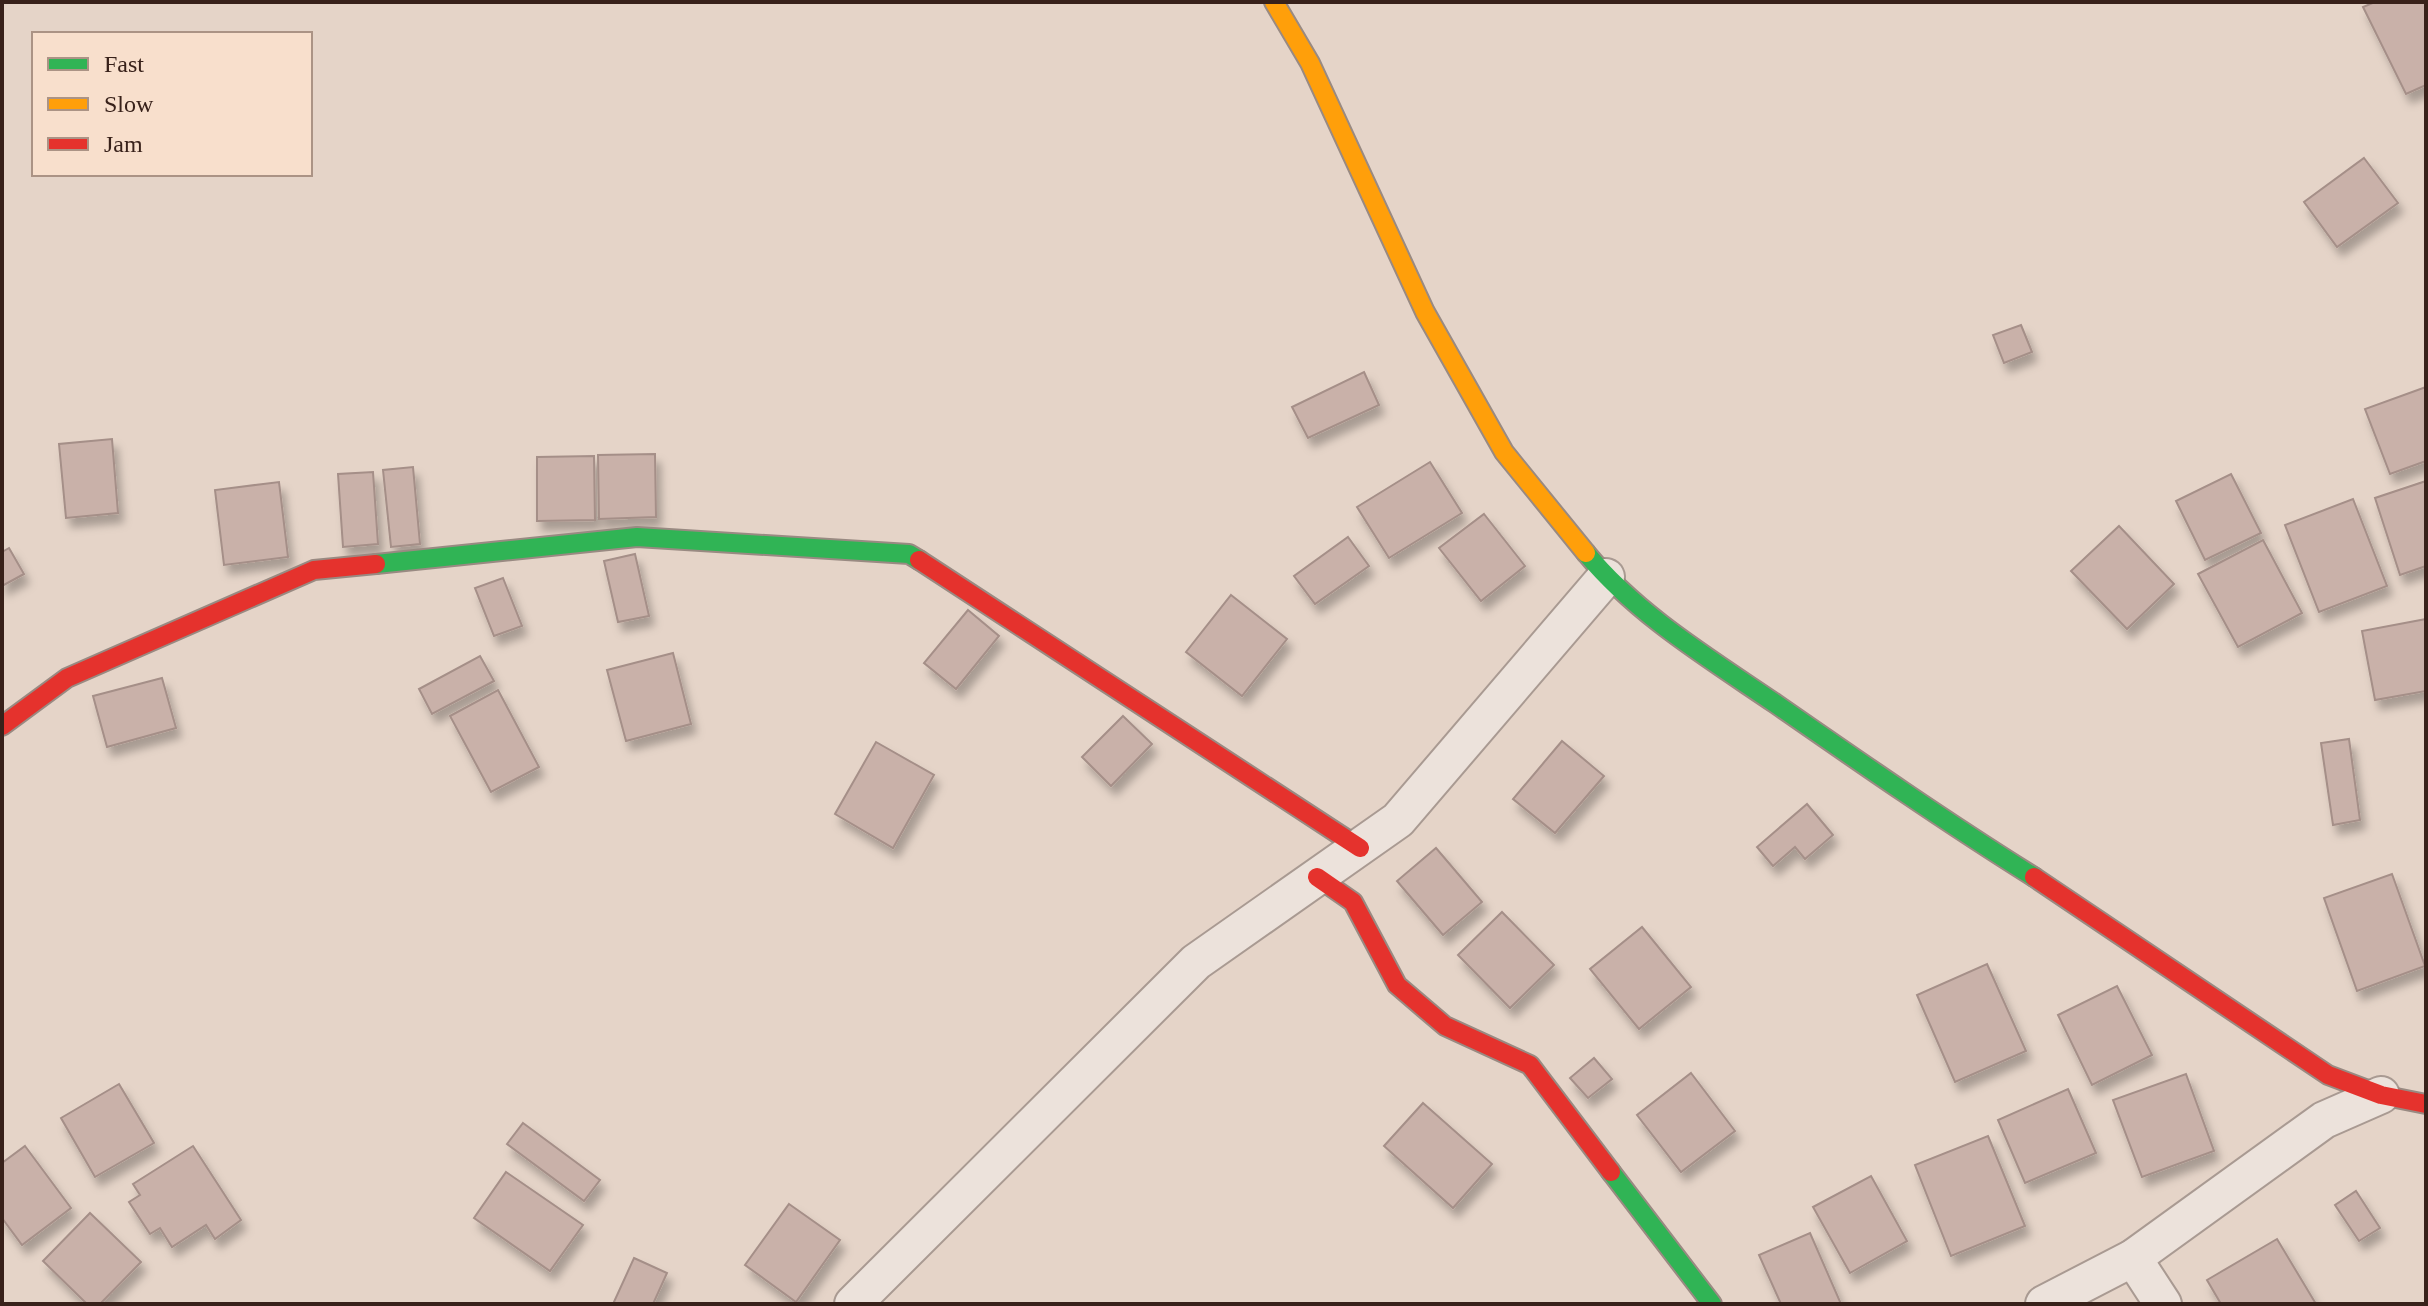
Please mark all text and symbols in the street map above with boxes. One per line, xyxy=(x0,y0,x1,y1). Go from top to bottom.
legend xyxy=(32,32,312,176)
text: Fast xyxy=(104,51,144,77)
text: Slow xyxy=(104,91,154,117)
text: Jam xyxy=(104,131,143,157)

